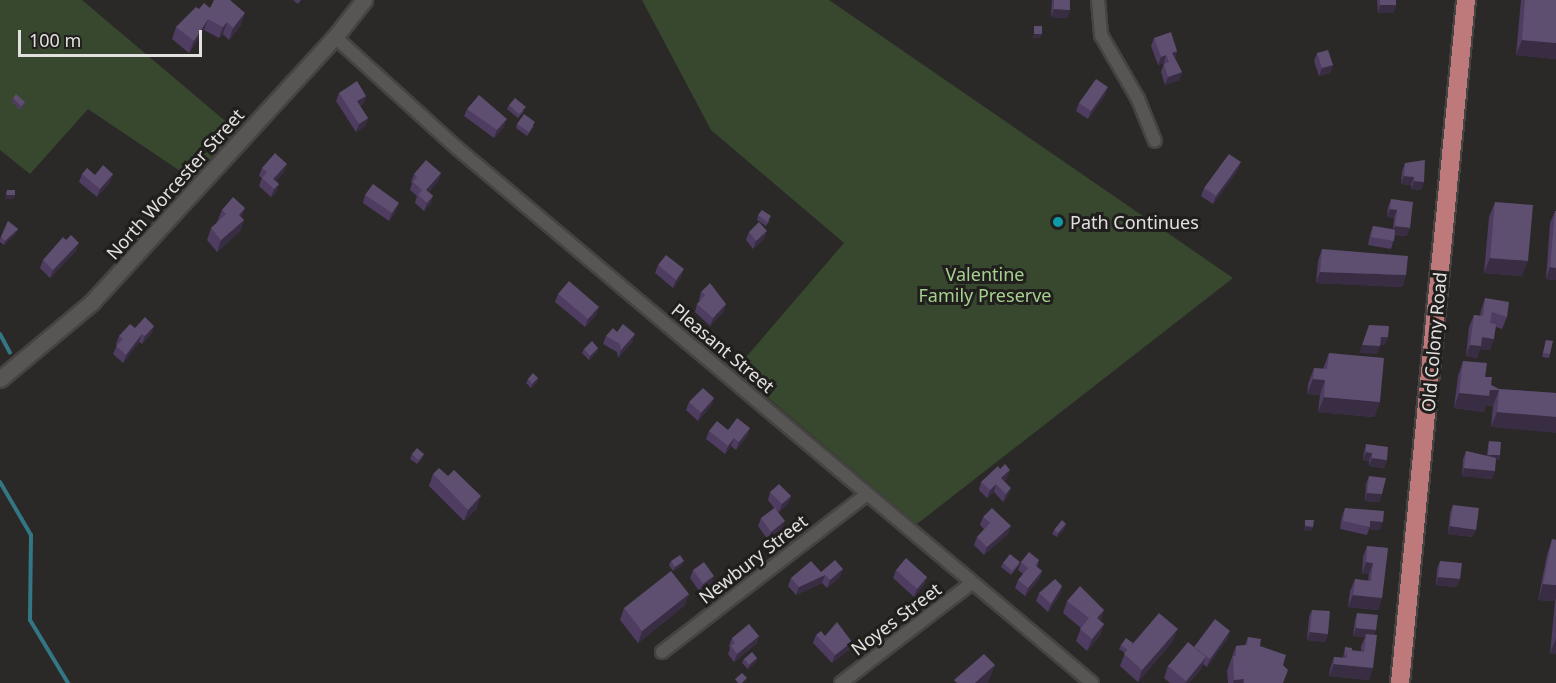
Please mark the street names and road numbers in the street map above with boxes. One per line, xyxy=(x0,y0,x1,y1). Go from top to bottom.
street label: North Worcester Street xyxy=(102,104,248,264)
street label: Old Colony Road xyxy=(1417,271,1451,413)
street label: Pleasant Street xyxy=(667,299,779,397)
street label: Newbury Street xyxy=(695,510,811,608)
street label: Noyes Street xyxy=(847,578,945,660)

